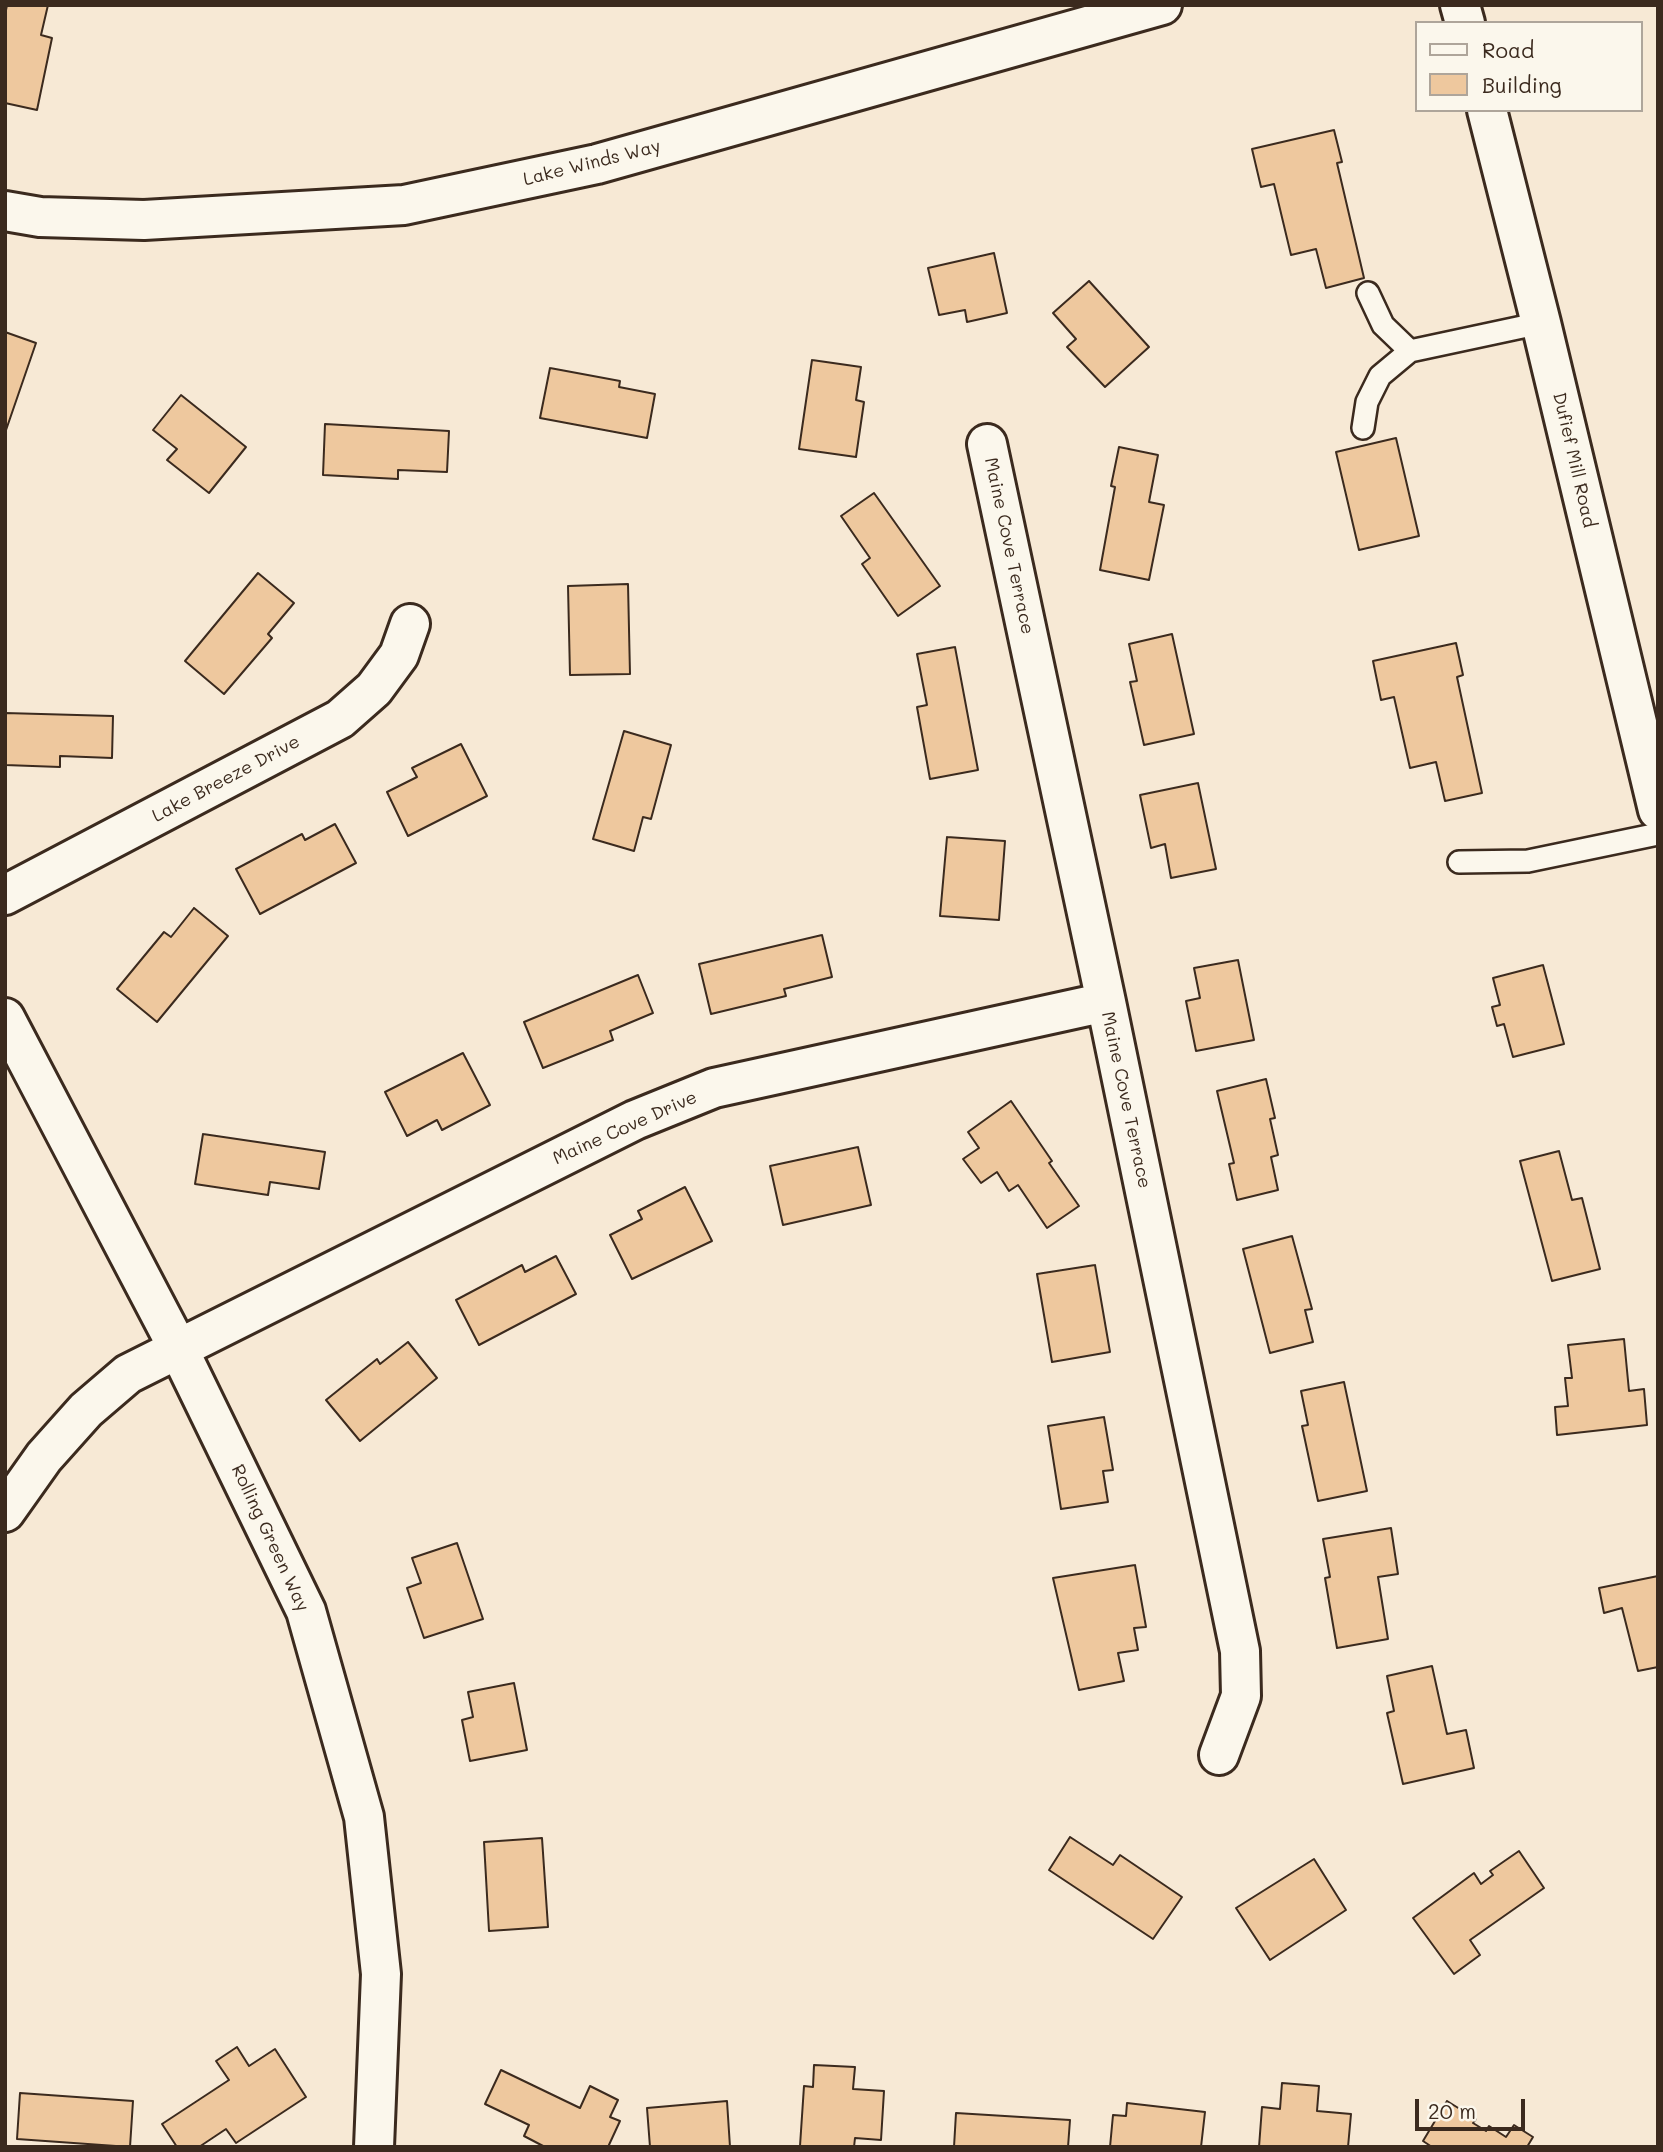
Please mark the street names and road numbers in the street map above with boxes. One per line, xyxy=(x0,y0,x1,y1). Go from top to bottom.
street label: Lake Winds Way xyxy=(521,135,663,191)
street label: Dufief Mill Road xyxy=(1548,390,1600,530)
street label: Maine Cove Terrace xyxy=(980,456,1038,636)
street label: Lake Breeze Drive xyxy=(148,731,304,827)
street label: Maine Cove Terrace xyxy=(1097,1010,1155,1190)
street label: Maine Cove Drive xyxy=(550,1087,700,1169)
street label: Rolling Green Way xyxy=(226,1461,314,1615)

